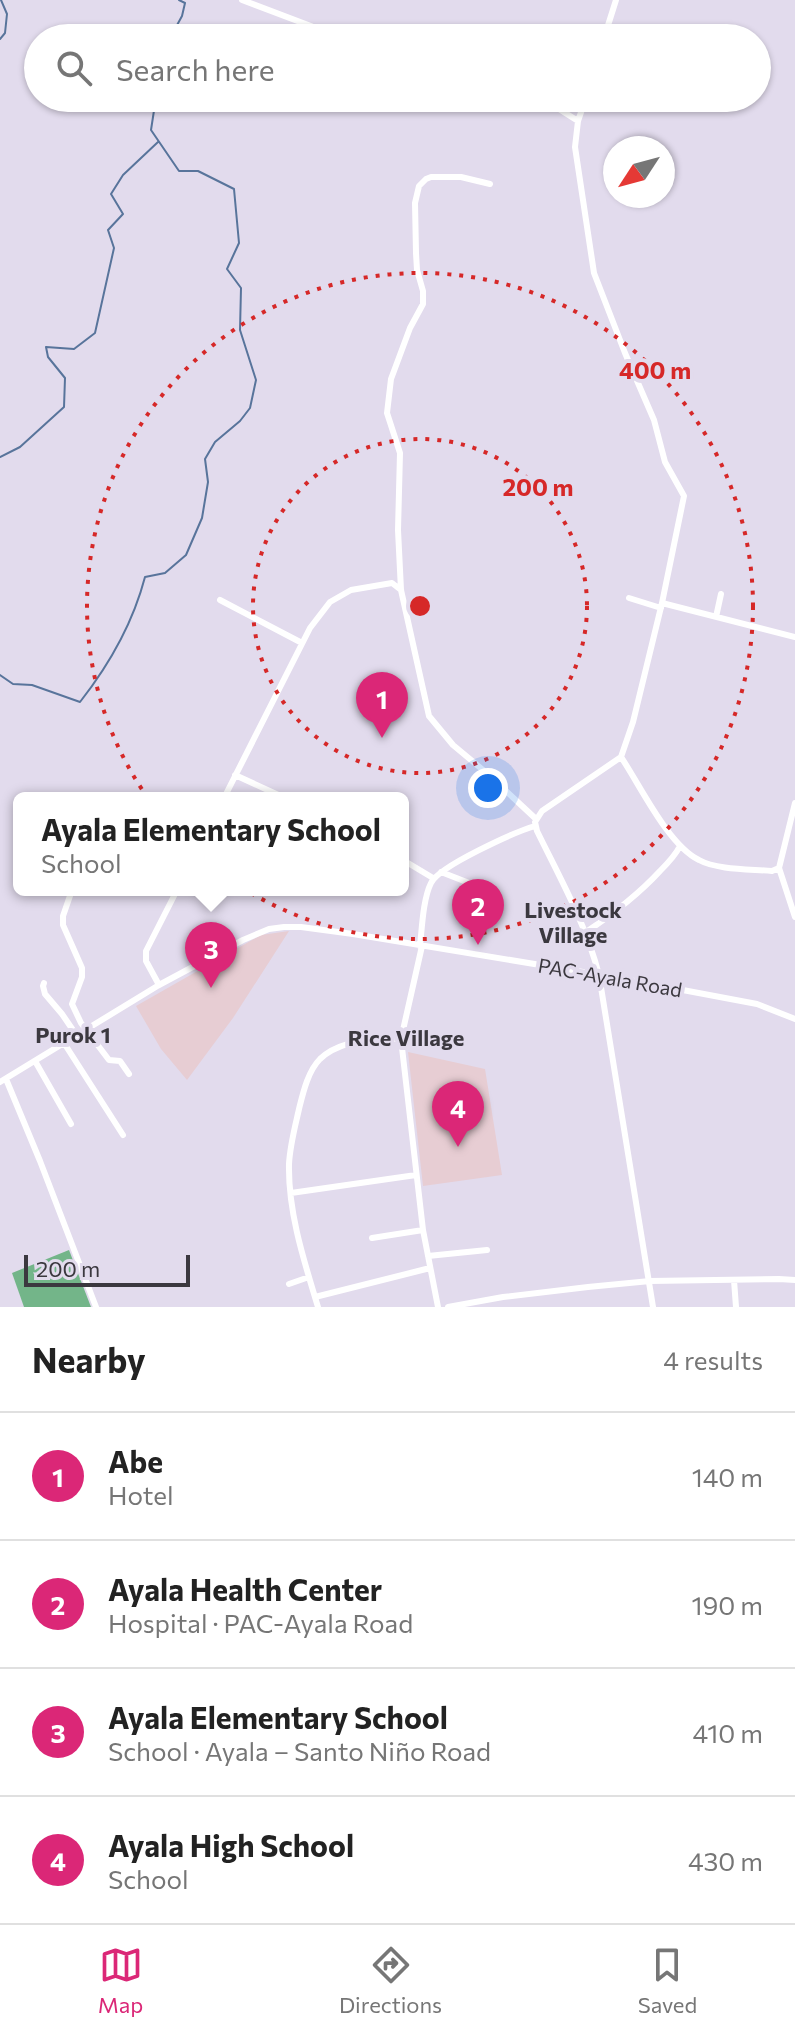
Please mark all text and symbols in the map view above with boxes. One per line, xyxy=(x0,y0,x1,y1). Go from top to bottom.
search box xyxy=(24,24,771,112)
icon: search xyxy=(52,46,96,90)
text: Search here xyxy=(116,50,275,87)
north arrow xyxy=(603,136,675,208)
text: 400 m xyxy=(619,355,691,384)
text: 200 m xyxy=(503,472,573,501)
centre of rings xyxy=(406,592,434,620)
pin: 1 xyxy=(356,672,408,738)
your location xyxy=(468,768,508,808)
popup xyxy=(13,792,409,896)
text: Ayala Elementary School xyxy=(41,810,381,847)
text: School xyxy=(41,847,122,878)
pin: 2 xyxy=(452,879,504,945)
district label: Livestock Village xyxy=(524,896,622,948)
pin: 3 xyxy=(185,922,237,988)
street label: PAC-Ayala Road xyxy=(536,953,684,1001)
district label: Purok 1 xyxy=(35,1021,111,1048)
district label: Rice Village xyxy=(348,1024,464,1051)
pin: 4 xyxy=(432,1081,484,1147)
scale bar xyxy=(24,1251,190,1287)
text: 200 m xyxy=(36,1255,100,1282)
text: Nearby xyxy=(32,1338,146,1380)
text: 4 results xyxy=(663,1344,763,1375)
text: Abe xyxy=(108,1442,163,1479)
text: 1 xyxy=(52,1461,64,1492)
text: 140 m xyxy=(692,1461,763,1492)
text: Hotel xyxy=(108,1479,174,1510)
text: Ayala Health Center xyxy=(108,1570,382,1607)
text: 2 xyxy=(51,1589,65,1620)
text: 190 m xyxy=(691,1589,763,1620)
text: Hospital · PAC-Ayala Road xyxy=(108,1607,413,1638)
text: Ayala Elementary School xyxy=(108,1698,448,1735)
text: 3 xyxy=(50,1717,66,1748)
text: 410 m xyxy=(692,1717,763,1748)
text: School · Ayala – Santo Niño Road xyxy=(108,1735,491,1766)
text: Ayala High School xyxy=(108,1826,354,1863)
text: 4 xyxy=(50,1845,66,1876)
text: 430 m xyxy=(688,1845,763,1876)
text: School xyxy=(108,1863,189,1894)
tab: Map xyxy=(98,1943,143,2018)
tab: Directions xyxy=(339,1943,442,2018)
tab: Saved xyxy=(638,1943,697,2018)

